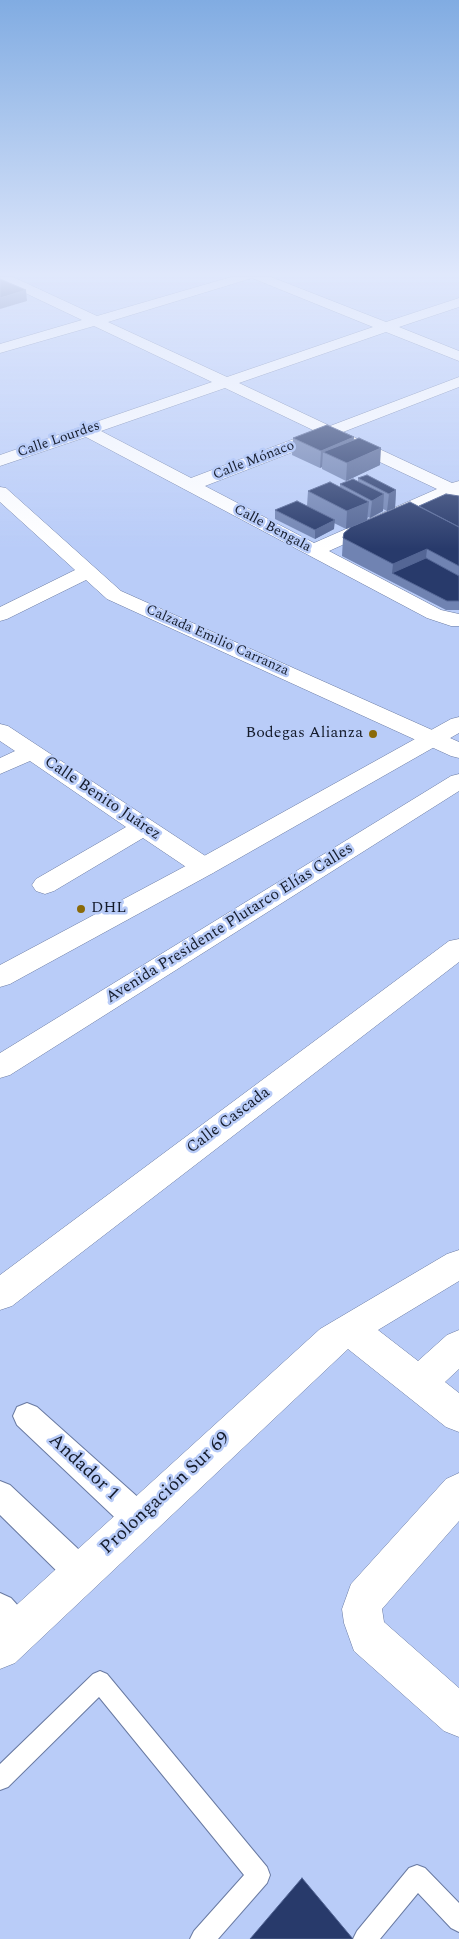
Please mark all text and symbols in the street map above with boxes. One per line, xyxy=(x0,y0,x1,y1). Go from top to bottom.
street label: Calle Lourdes xyxy=(16,418,102,462)
street label: Calle Mónaco xyxy=(211,438,297,484)
street label: Calle Bengala xyxy=(231,502,313,556)
street label: Calzada Emilio Carranza xyxy=(143,602,291,680)
place label: Bodegas Alianza xyxy=(245,724,363,744)
marker: Bodegas Alianza xyxy=(367,728,379,740)
street label: Calle Benito Juárez xyxy=(40,753,164,845)
street label: Avenida Presidente Plutarco Elías Calles xyxy=(103,840,357,1008)
place label: DHL xyxy=(91,899,126,919)
marker: DHL xyxy=(75,903,87,915)
street label: Calle Cascada xyxy=(184,1084,274,1158)
street label: Prolongación Sur 69 xyxy=(96,1428,236,1560)
street label: Andador 1 xyxy=(43,1430,123,1506)

